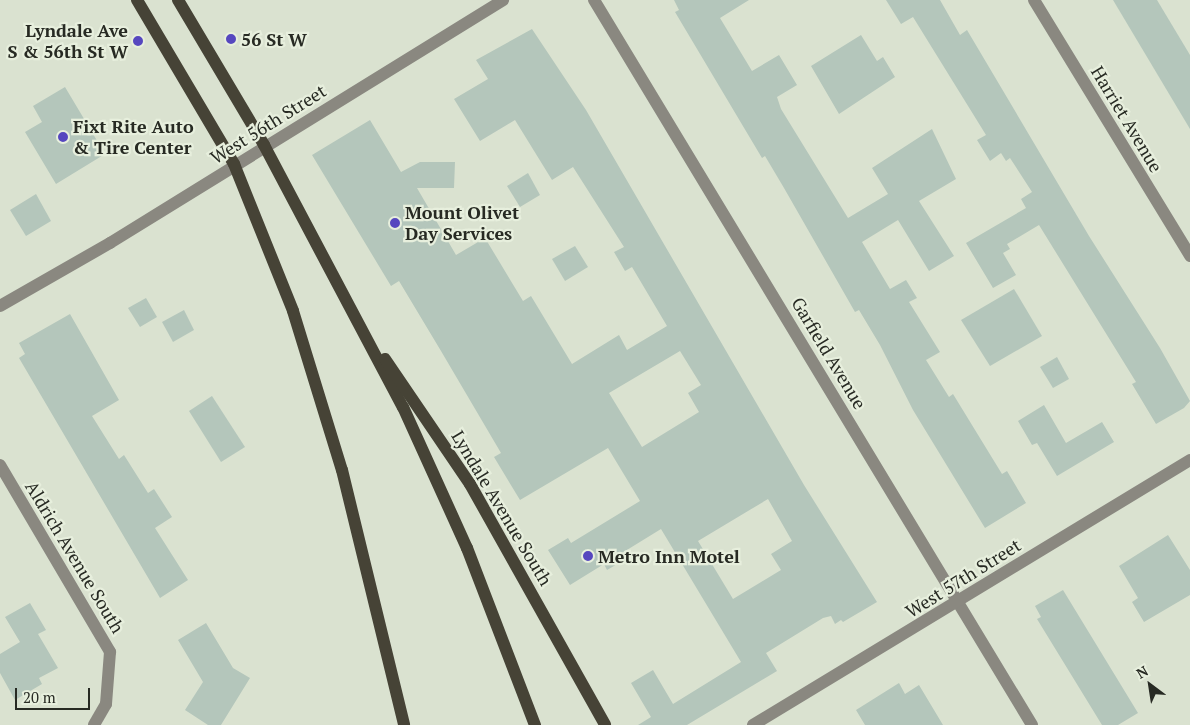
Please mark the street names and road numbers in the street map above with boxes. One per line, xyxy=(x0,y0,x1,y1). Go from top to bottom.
street label: Harriet Avenue xyxy=(1087,62,1167,176)
street label: West 56th Street xyxy=(206,80,330,168)
street label: Garfield Avenue xyxy=(787,293,871,413)
street label: Lyndale Avenue South xyxy=(447,426,557,590)
street label: Aldrich Avenue South xyxy=(21,477,129,637)
street label: West 57th Street xyxy=(901,534,1025,622)

